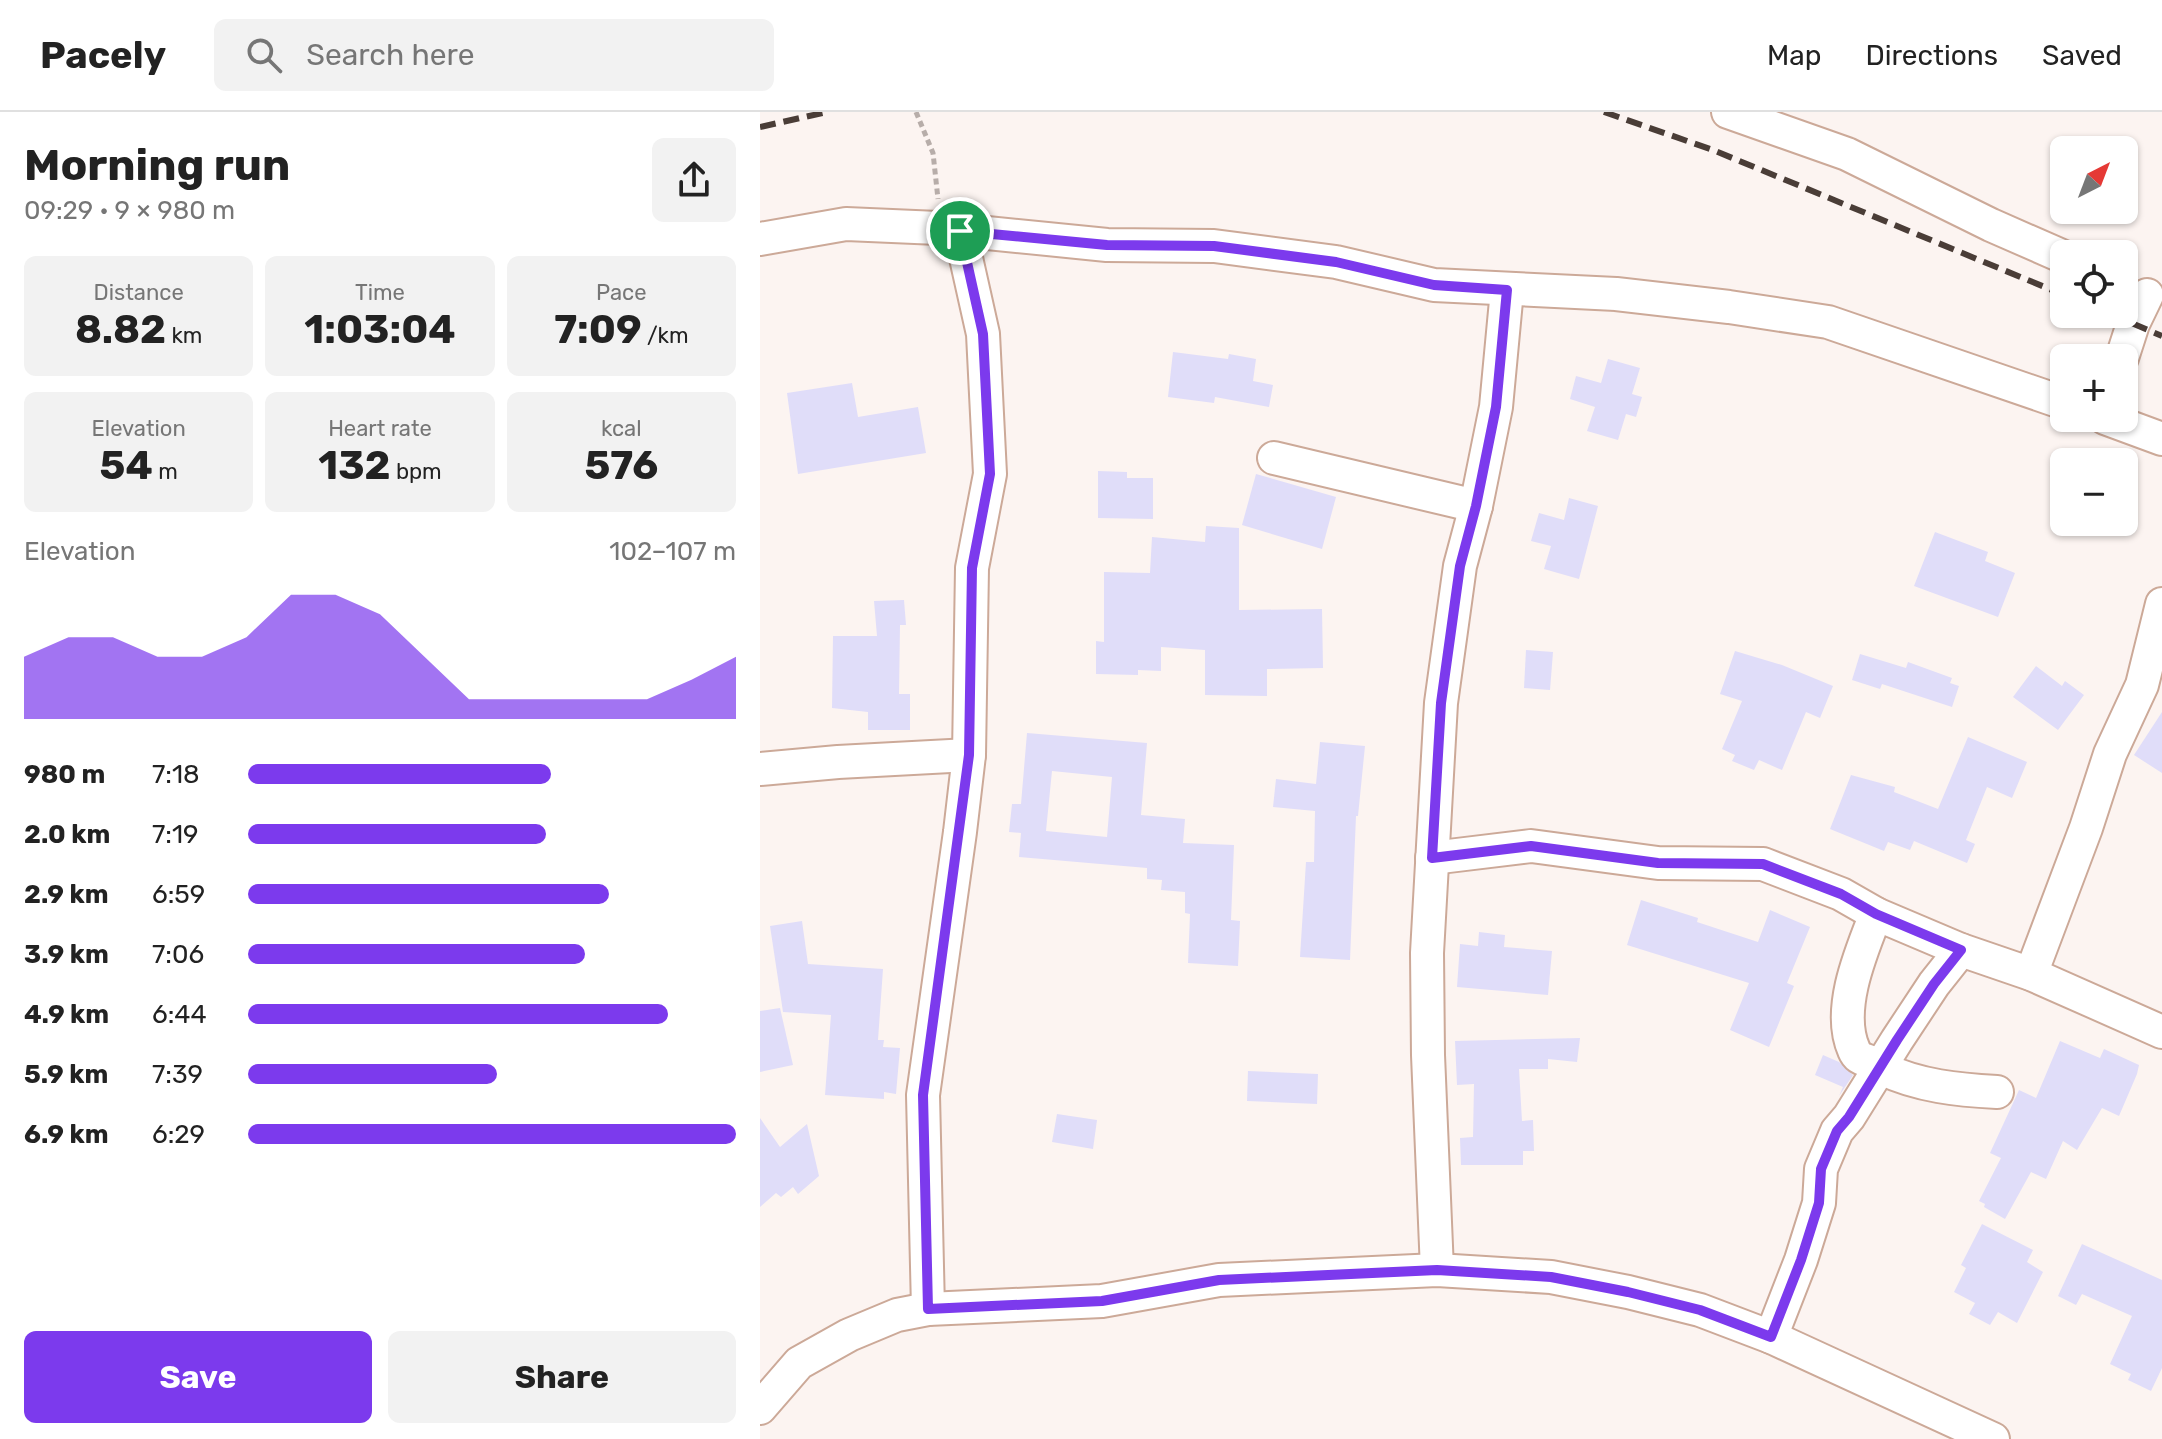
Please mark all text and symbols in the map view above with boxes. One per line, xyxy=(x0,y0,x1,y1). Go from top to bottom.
search box xyxy=(214,19,774,91)
text: Pacely xyxy=(40,32,166,78)
icon: search xyxy=(242,33,286,77)
text: Search here xyxy=(306,37,475,73)
text: Map xyxy=(1767,39,1821,72)
text: Directions xyxy=(1865,39,1998,72)
text: Saved xyxy=(2042,39,2122,72)
north arrow xyxy=(2050,136,2138,224)
map controls xyxy=(2050,136,2138,536)
button: share xyxy=(652,138,736,222)
text: Morning run xyxy=(24,139,290,191)
text: 09:29 · 9 × 980 m xyxy=(24,195,235,226)
pin xyxy=(926,197,994,265)
icon: arrive xyxy=(938,209,982,253)
button: locate xyxy=(2050,240,2138,328)
text: Distance xyxy=(94,279,184,306)
text: Time xyxy=(355,279,405,306)
text: Pace xyxy=(596,279,647,306)
text: 8.82 xyxy=(75,306,166,353)
text: 1:03:04 xyxy=(304,306,456,353)
text: 7:09 xyxy=(554,306,642,353)
text: km xyxy=(166,322,202,349)
text: /km xyxy=(642,322,689,349)
button: + xyxy=(2050,344,2138,432)
text: Elevation xyxy=(92,415,186,442)
text: Heart rate xyxy=(328,415,432,442)
text: kcal xyxy=(601,415,642,442)
text: 54 xyxy=(100,442,153,489)
text: 132 xyxy=(318,442,391,489)
text: 576 xyxy=(584,442,658,489)
button: − xyxy=(2050,448,2138,536)
text: m xyxy=(153,458,178,485)
text: bpm xyxy=(391,458,442,485)
text: Elevation xyxy=(24,536,135,567)
text: 102–107 m xyxy=(609,536,736,567)
text: 980 m xyxy=(24,759,105,790)
text: 7:18 xyxy=(152,759,200,790)
text: 2.0 km xyxy=(24,819,110,850)
text: 7:19 xyxy=(152,819,199,850)
text: 2.9 km xyxy=(24,879,108,910)
text: 6:59 xyxy=(152,879,205,910)
text: 3.9 km xyxy=(24,939,109,970)
text: 7:06 xyxy=(152,939,204,970)
text: 4.9 km xyxy=(24,999,109,1030)
text: 6:44 xyxy=(152,999,207,1030)
text: 5.9 km xyxy=(24,1059,108,1090)
text: 7:39 xyxy=(152,1059,203,1090)
text: 6.9 km xyxy=(24,1119,109,1150)
text: 6:29 xyxy=(152,1119,205,1150)
button: Save xyxy=(24,1331,372,1423)
button: Share xyxy=(388,1331,736,1423)

